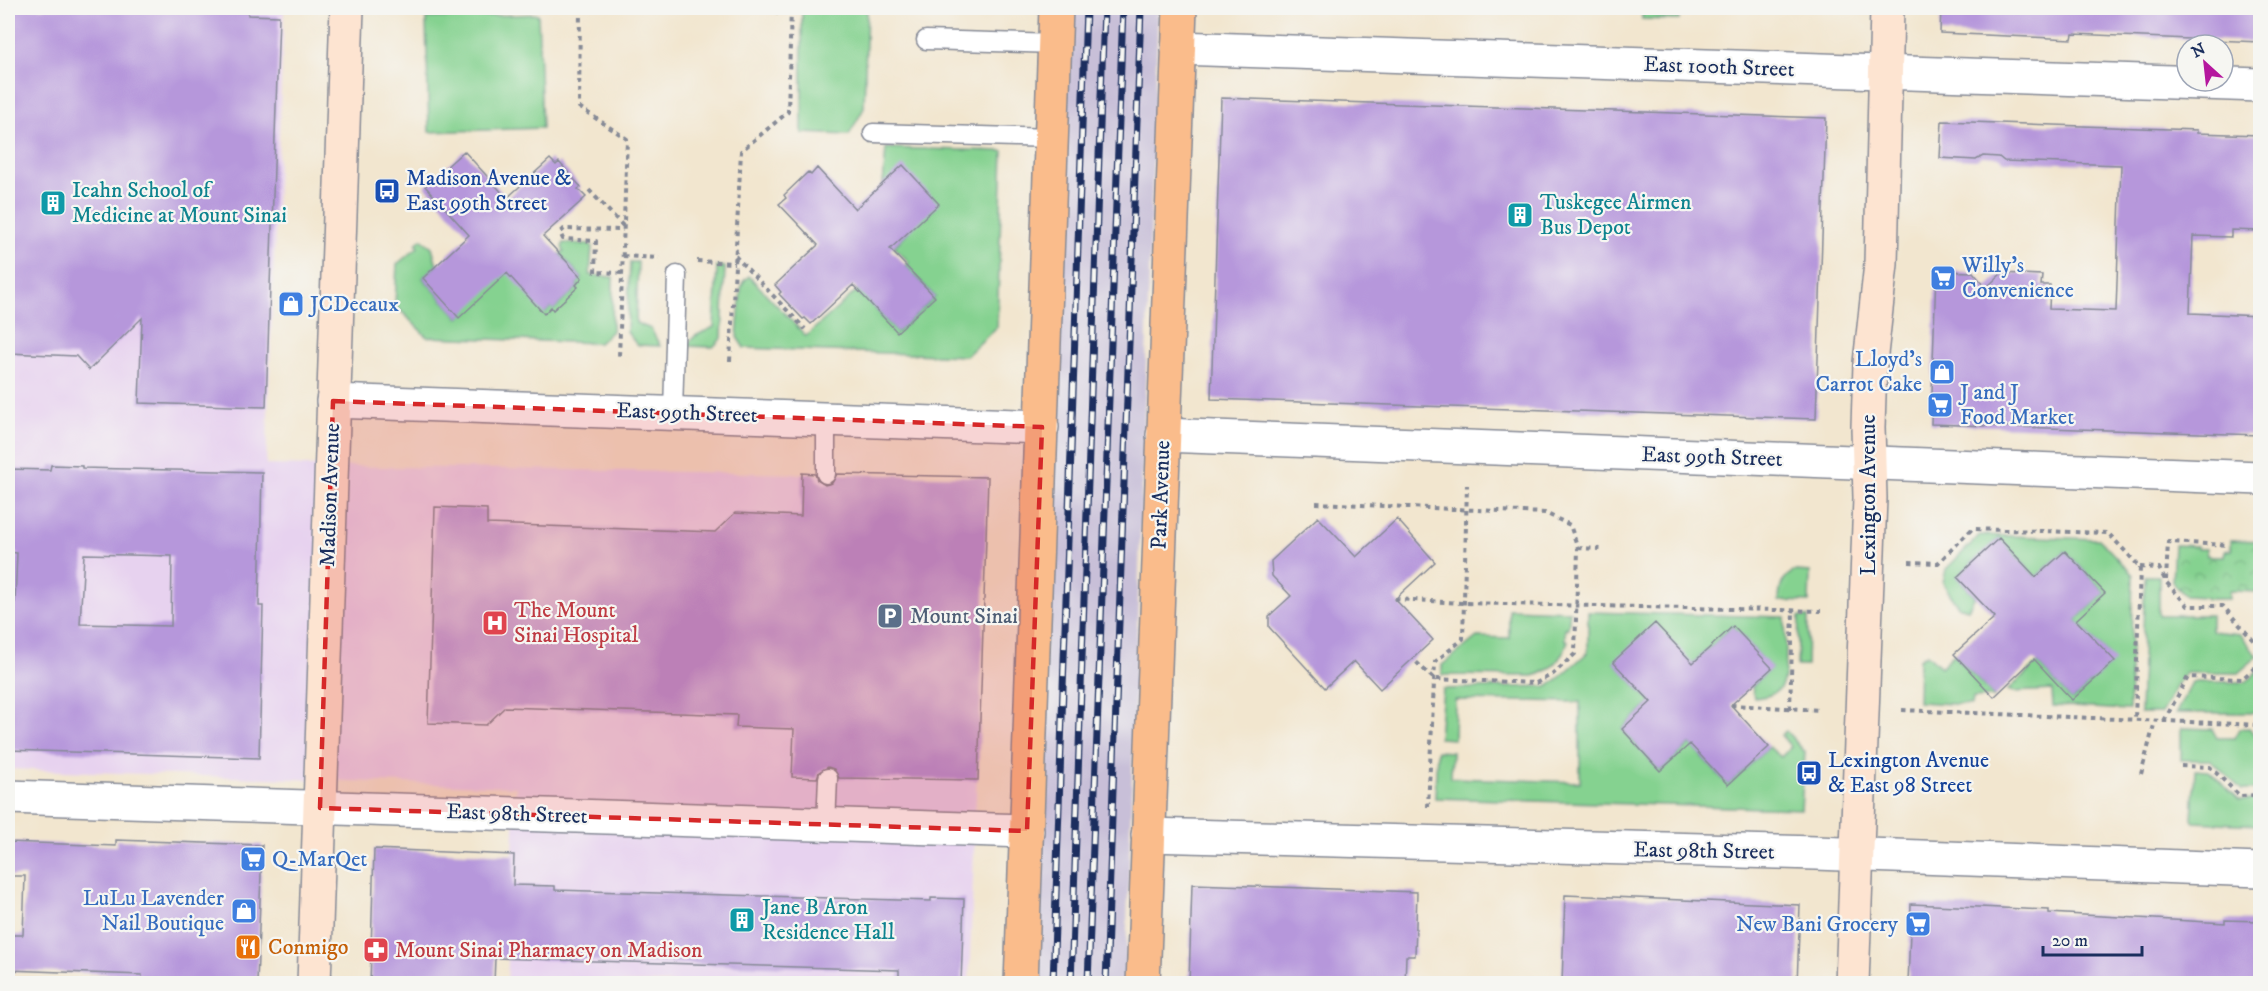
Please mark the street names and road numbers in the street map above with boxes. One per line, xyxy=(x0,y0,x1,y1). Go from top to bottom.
street label: East 100th Street xyxy=(1643,51,1795,83)
street label: East 99th Street xyxy=(616,397,758,429)
street label: Lexington Avenue xyxy=(1855,414,1882,576)
street label: Madison Avenue xyxy=(314,423,346,567)
street label: Park Avenue xyxy=(1146,440,1176,550)
street label: East 99th Street xyxy=(1641,441,1783,473)
street label: East 98th Street xyxy=(446,798,588,830)
street label: East 98th Street xyxy=(1633,836,1775,866)

